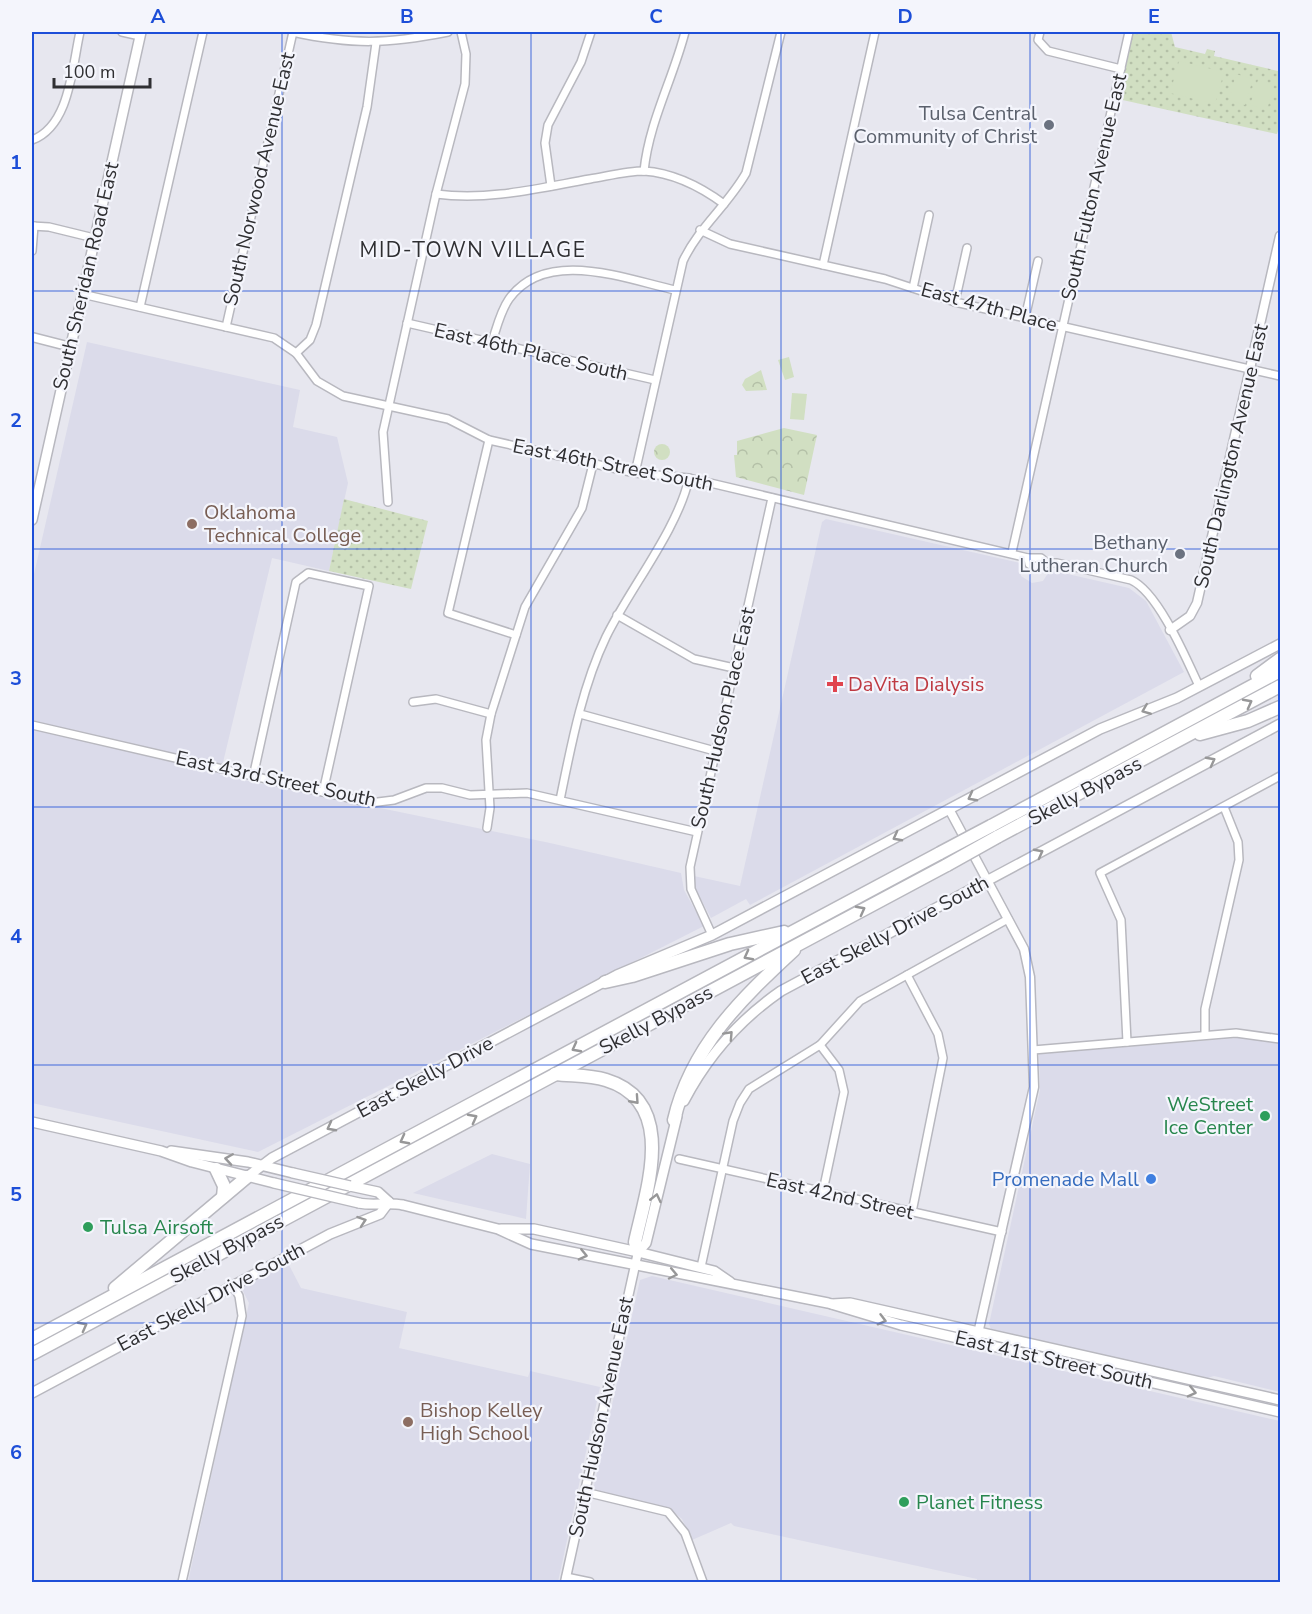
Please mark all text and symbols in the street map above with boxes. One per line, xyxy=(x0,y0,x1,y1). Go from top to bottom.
text: A xyxy=(151,3,166,30)
text: B xyxy=(400,3,414,30)
text: C xyxy=(649,3,663,30)
text: D xyxy=(897,3,913,30)
text: E xyxy=(1148,3,1160,30)
street label: South Norwood Avenue East xyxy=(217,49,302,308)
scale bar xyxy=(54,51,150,89)
text: 100 m xyxy=(63,60,115,84)
street label: South Fulton Avenue East xyxy=(1055,70,1133,303)
place label: Tulsa Central Community of Christ xyxy=(853,100,1038,150)
marker: Tulsa Central Community of Christ xyxy=(1042,118,1056,132)
text: 1 xyxy=(10,149,22,176)
street label: South Sheridan Road East xyxy=(47,158,126,393)
district label: MID-TOWN VILLAGE xyxy=(359,236,587,264)
street label: East 47th Place xyxy=(918,276,1060,338)
street label: East 46th Place South xyxy=(431,317,631,387)
street label: South Darlington Avenue East xyxy=(1187,320,1275,591)
text: 2 xyxy=(10,407,22,434)
street label: East 46th Street South xyxy=(510,432,716,498)
place label: Oklahoma Technical College xyxy=(204,499,361,549)
marker: Oklahoma Technical College xyxy=(185,517,199,531)
place label: Bethany Lutheran Church xyxy=(1019,529,1169,579)
marker: Bethany Lutheran Church xyxy=(1173,547,1187,561)
street label: South Hudson Place East xyxy=(684,604,762,831)
text: 3 xyxy=(10,665,22,692)
place label: DaVita Dialysis xyxy=(848,671,984,698)
marker: DaVita Dialysis xyxy=(826,675,844,693)
one-way arrow xyxy=(1242,699,1252,710)
one-way arrow xyxy=(1142,703,1153,715)
street label: East 43rd Street South xyxy=(173,745,379,813)
street label: Skelly Bypass xyxy=(1023,750,1147,832)
one-way arrow xyxy=(1205,757,1215,768)
one-way arrow xyxy=(968,790,978,801)
one-way arrow xyxy=(893,830,904,841)
one-way arrow xyxy=(1033,849,1043,860)
street label: East Skelly Drive South xyxy=(796,869,994,991)
one-way arrow xyxy=(854,906,865,917)
text: 4 xyxy=(10,923,22,950)
one-way arrow xyxy=(744,949,754,960)
street label: Skelly Bypass xyxy=(594,979,718,1061)
street label: East Skelly Drive xyxy=(352,1030,498,1124)
one-way arrow xyxy=(722,1031,733,1041)
one-way arrow xyxy=(572,1041,582,1052)
place label: WeStreet Ice Center xyxy=(1164,1091,1254,1141)
one-way arrow xyxy=(628,1093,639,1104)
marker: WeStreet Ice Center xyxy=(1258,1109,1272,1123)
one-way arrow xyxy=(467,1114,477,1125)
one-way arrow xyxy=(326,1120,337,1131)
one-way arrow xyxy=(400,1133,410,1144)
one-way arrow xyxy=(224,1153,234,1166)
street label: East 42nd Street xyxy=(764,1166,917,1226)
place label: Promenade Mall xyxy=(992,1166,1139,1193)
marker: Promenade Mall xyxy=(1144,1172,1158,1186)
text: 5 xyxy=(10,1181,22,1208)
one-way arrow xyxy=(649,1193,662,1203)
street label: Skelly Bypass xyxy=(165,1208,289,1290)
place label: Tulsa Airsoft xyxy=(100,1214,214,1241)
one-way arrow xyxy=(356,1215,367,1228)
marker: Tulsa Airsoft xyxy=(81,1220,95,1234)
street label: East Skelly Drive South xyxy=(112,1236,310,1358)
one-way arrow xyxy=(578,1248,588,1261)
one-way arrow xyxy=(668,1266,678,1279)
street label: South Hudson Avenue East xyxy=(562,1293,640,1540)
one-way arrow xyxy=(877,1313,887,1326)
one-way arrow xyxy=(77,1322,87,1333)
street label: East 41st Street South xyxy=(952,1324,1156,1396)
one-way arrow xyxy=(1186,1384,1196,1397)
place label: Bishop Kelley High School xyxy=(420,1397,543,1447)
marker: Bishop Kelley High School xyxy=(401,1415,415,1429)
text: 6 xyxy=(10,1439,22,1466)
place label: Planet Fitness xyxy=(916,1489,1043,1516)
marker: Planet Fitness xyxy=(897,1495,911,1509)

